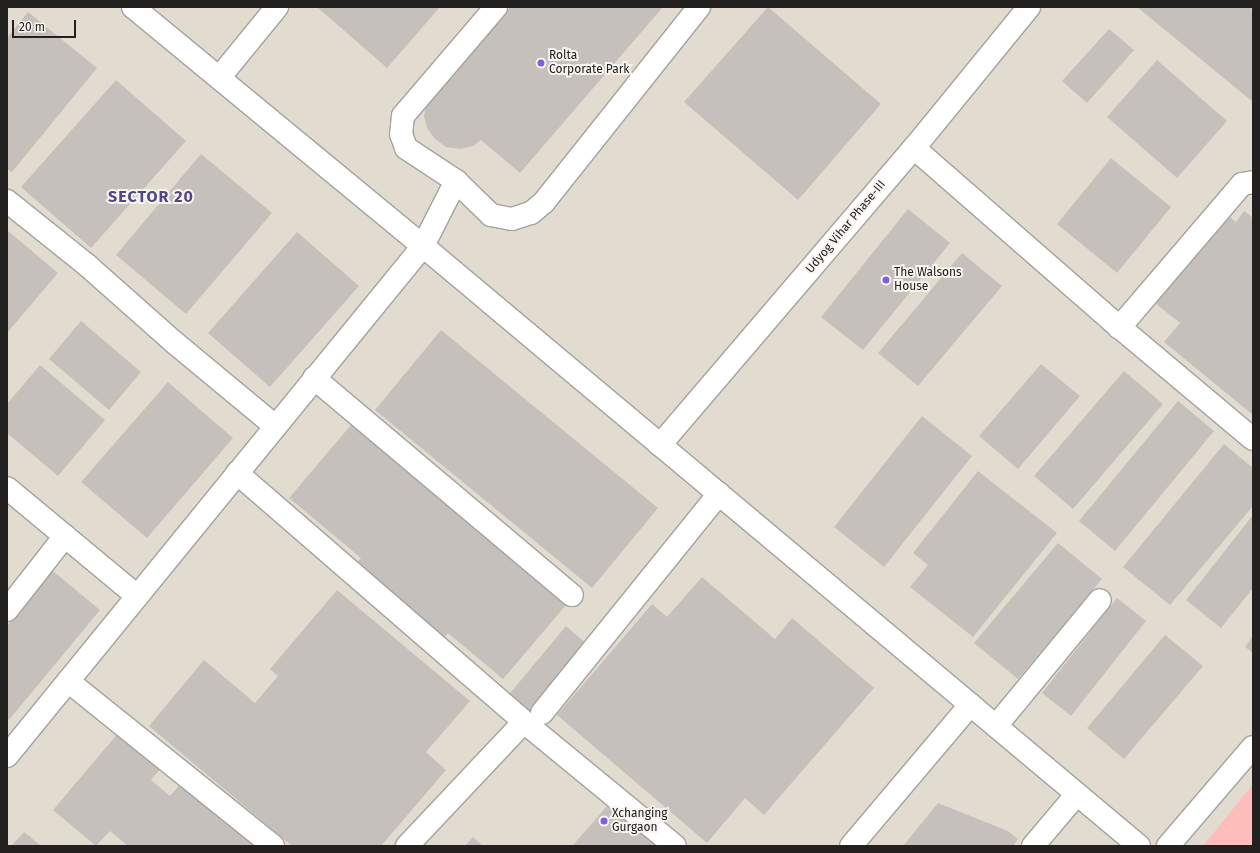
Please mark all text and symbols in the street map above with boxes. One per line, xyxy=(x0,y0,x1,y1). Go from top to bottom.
scale bar xyxy=(14,12,78,38)
text: 20 m xyxy=(19,20,45,34)
place label: Rolta Corporate Park xyxy=(549,49,629,77)
marker: Rolta Corporate Park xyxy=(536,58,546,68)
street label: Udyog Vihar Phase-III xyxy=(803,178,889,276)
district label: SECTOR 20 xyxy=(108,187,194,207)
place label: The Walsons House xyxy=(894,266,962,294)
marker: The Walsons House xyxy=(881,275,891,285)
place label: Xchanging Gurgaon xyxy=(612,807,668,835)
marker: Xchanging Gurgaon xyxy=(599,816,609,826)

